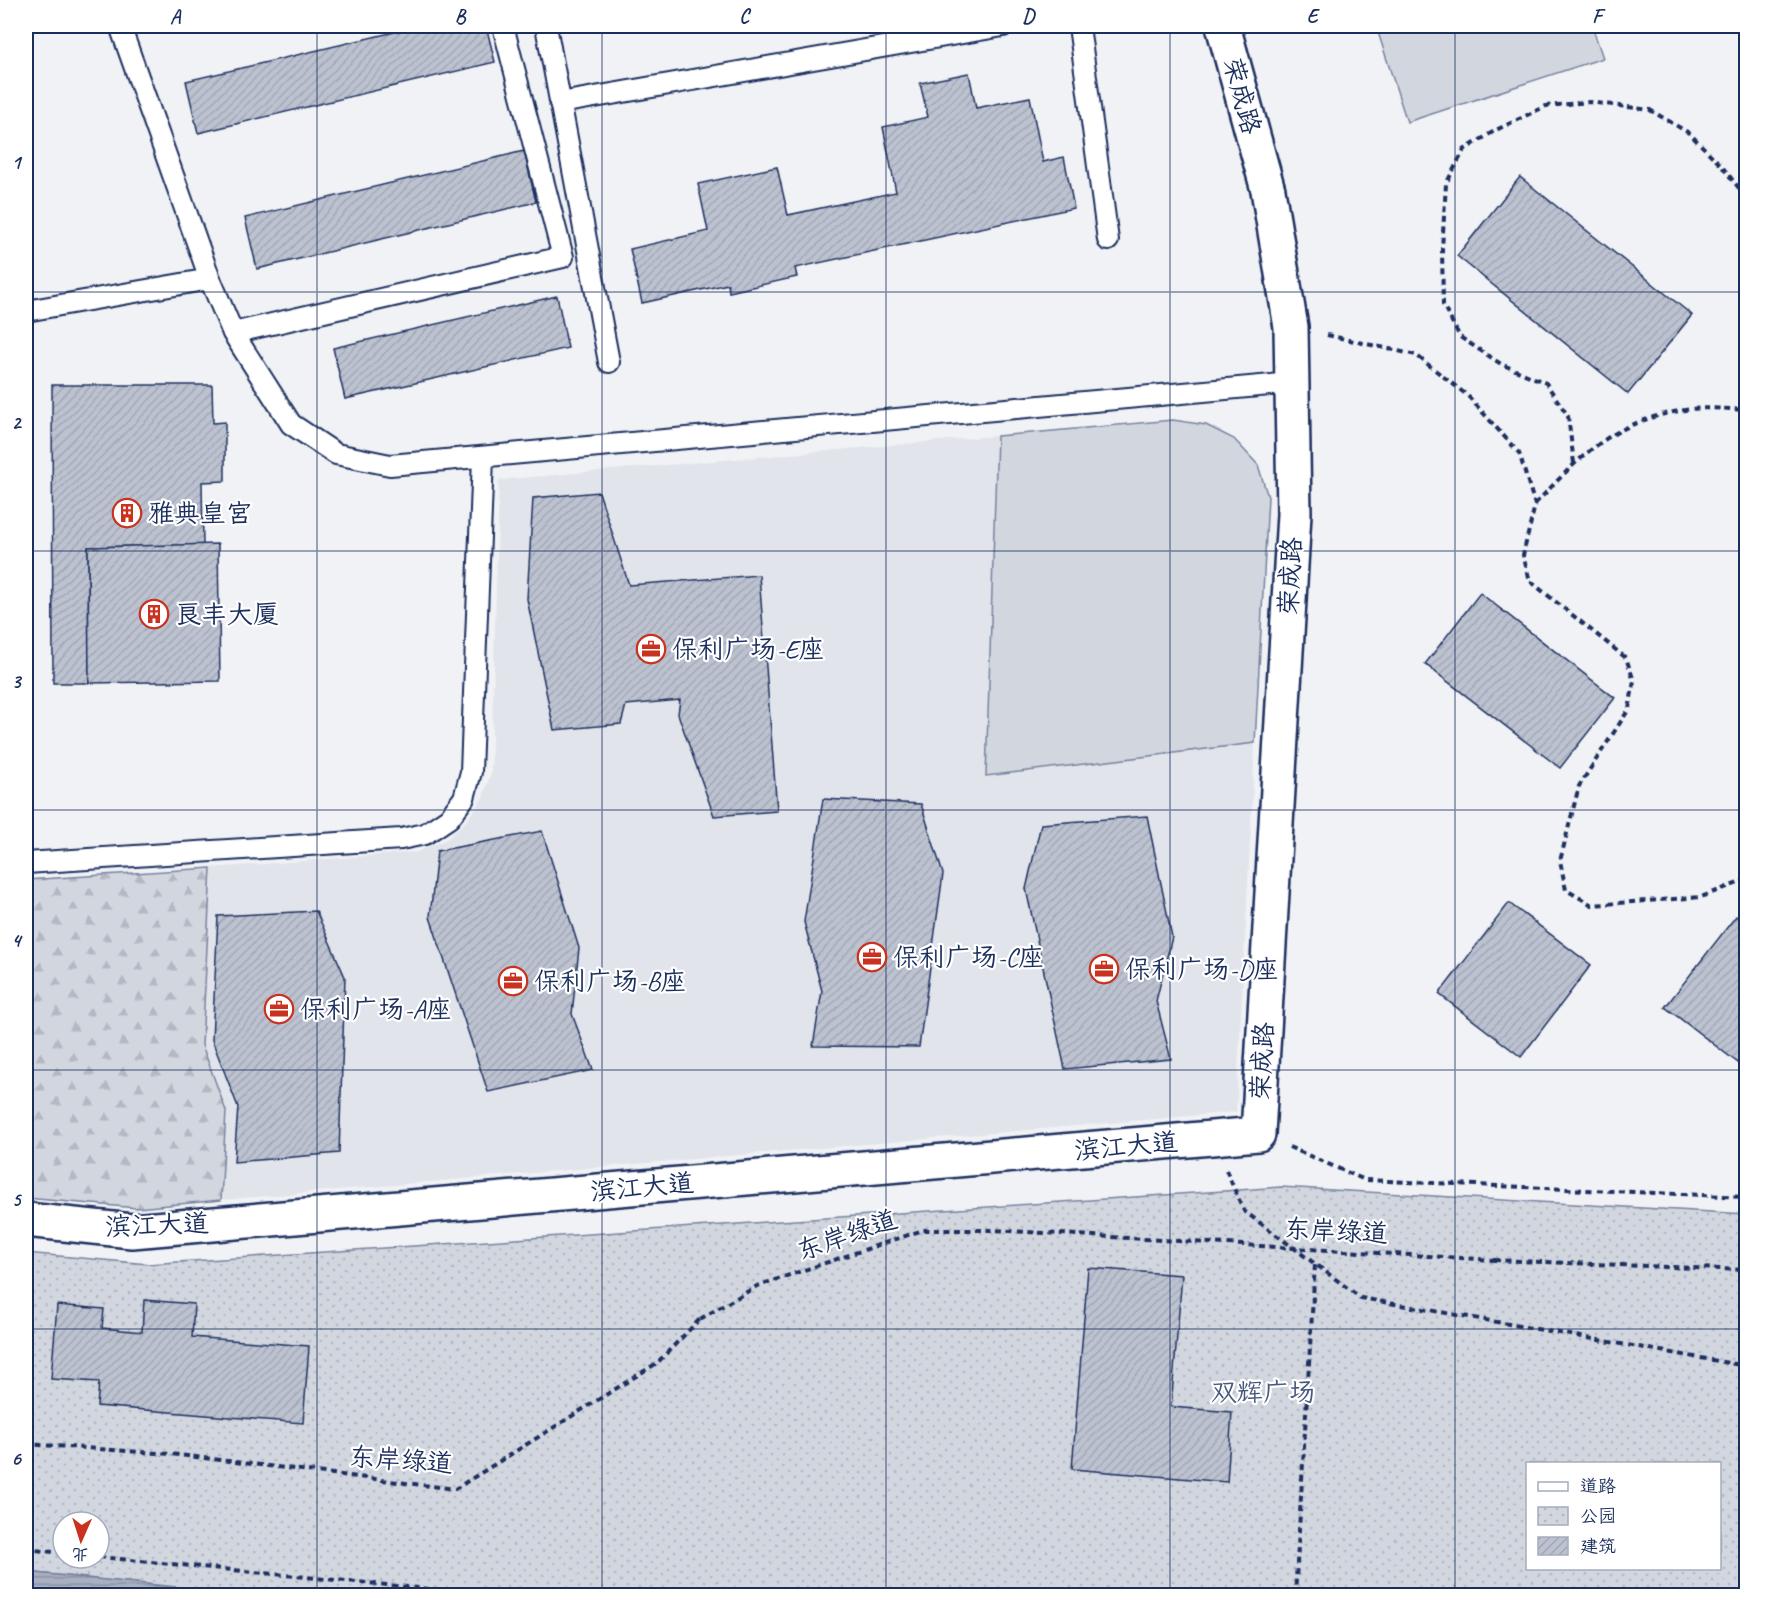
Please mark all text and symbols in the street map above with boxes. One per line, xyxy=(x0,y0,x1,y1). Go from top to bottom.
text: A xyxy=(170,4,182,29)
text: B xyxy=(455,4,467,29)
text: C xyxy=(739,4,751,29)
text: D xyxy=(1022,4,1036,29)
text: E xyxy=(1307,4,1321,29)
text: F xyxy=(1592,4,1606,29)
street label: 荣成路 xyxy=(1216,54,1268,138)
text: 1 xyxy=(12,150,23,175)
text: 2 xyxy=(12,410,23,435)
building icon: 雅典皇宫 xyxy=(111,497,143,529)
place label: 雅典皇宫 xyxy=(148,497,252,530)
street label: 荣成路 xyxy=(1271,536,1309,616)
building icon: 良丰大厦 xyxy=(138,598,170,630)
place label: 良丰大厦 xyxy=(175,598,279,631)
office icon: 保利广场-E座 xyxy=(635,633,667,665)
place label: 保利广场-E座 xyxy=(672,633,824,666)
text: 3 xyxy=(12,669,23,694)
text: 4 xyxy=(12,928,24,953)
office icon: 保利广场-C座 xyxy=(856,941,888,973)
place label: 保利广场-C座 xyxy=(893,941,1044,974)
office icon: 保利广场-D座 xyxy=(1088,953,1120,985)
place label: 保利广场-D座 xyxy=(1125,953,1279,986)
office icon: 保利广场-B座 xyxy=(497,965,529,997)
place label: 保利广场-B座 xyxy=(534,965,686,998)
office icon: 保利广场-A座 xyxy=(263,993,295,1025)
place label: 保利广场-A座 xyxy=(300,993,452,1026)
street label: 荣成路 xyxy=(1243,1021,1281,1101)
street label: 滨江大道 xyxy=(1073,1125,1179,1167)
street label: 滨江大道 xyxy=(589,1166,695,1208)
text: 5 xyxy=(12,1187,23,1212)
street label: 东岸绿道 xyxy=(792,1202,902,1268)
street label: 滨江大道 xyxy=(104,1207,210,1243)
street label: 东岸绿道 xyxy=(1283,1212,1389,1250)
park label: 双辉广场 xyxy=(1211,1376,1315,1409)
street label: 东岸绿道 xyxy=(348,1440,454,1480)
text: 6 xyxy=(11,1446,22,1471)
legend xyxy=(1526,1462,1721,1570)
text: 道路 xyxy=(1580,1475,1616,1497)
text: 公园 xyxy=(1580,1505,1616,1527)
north arrow xyxy=(51,1510,111,1570)
text: 建筑 xyxy=(1580,1535,1616,1557)
text: 北 xyxy=(72,1544,89,1564)

